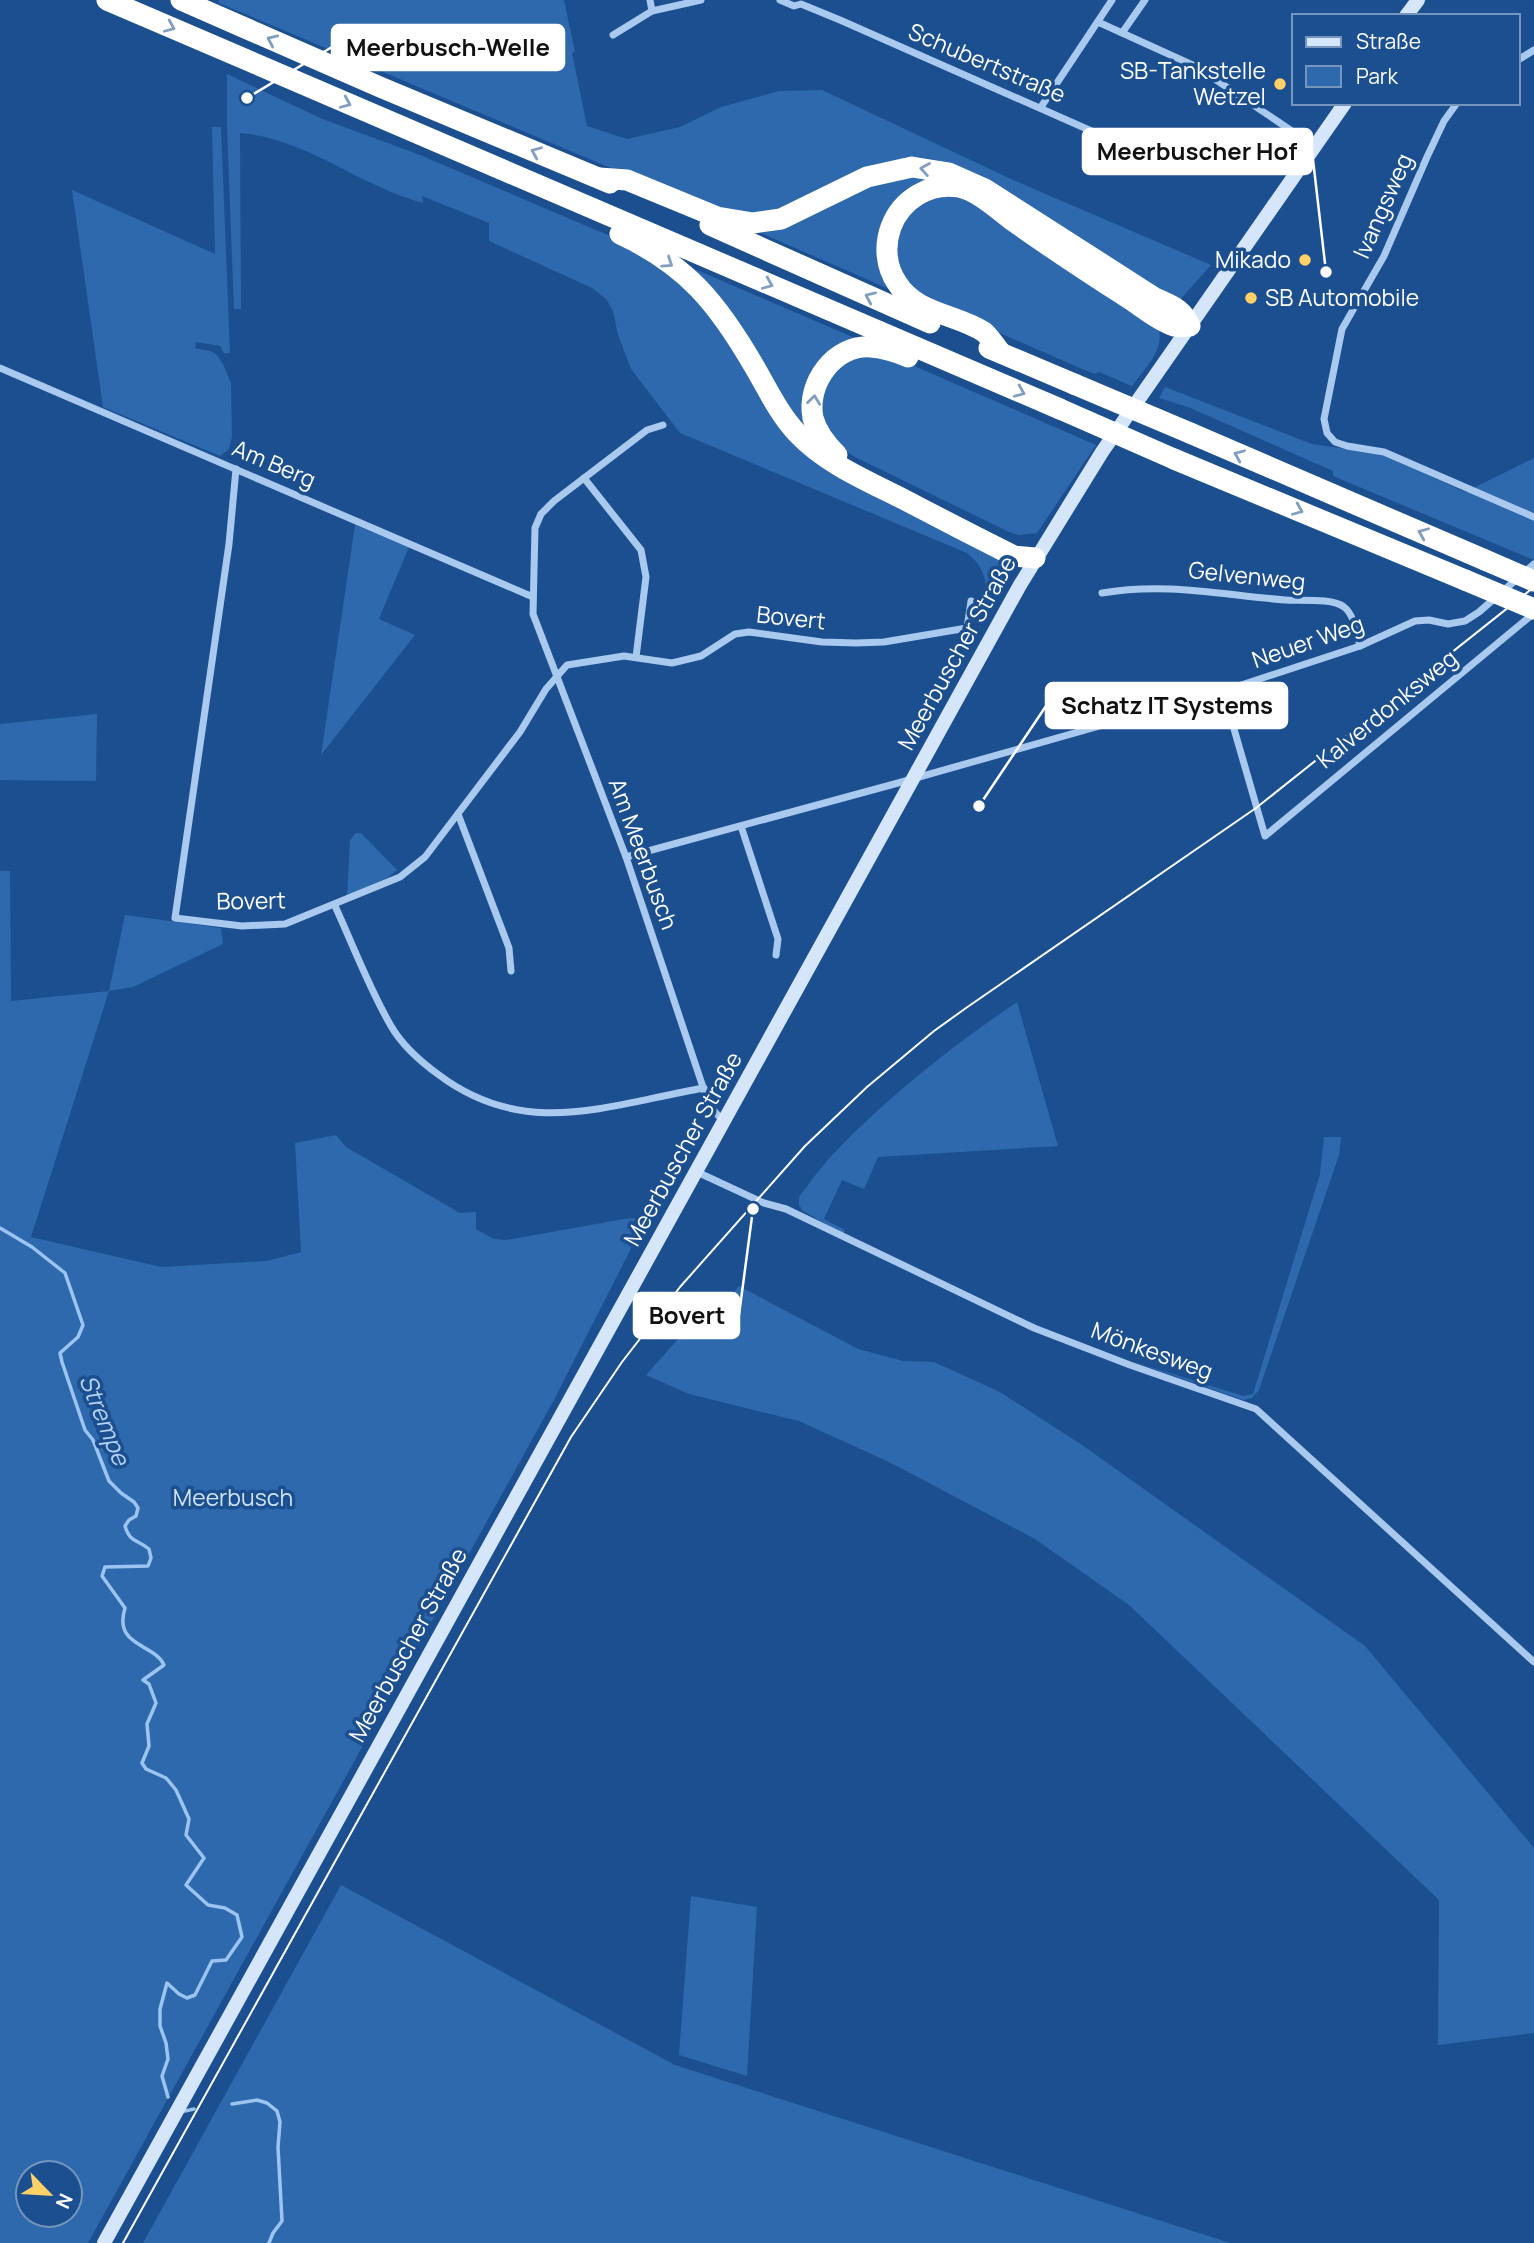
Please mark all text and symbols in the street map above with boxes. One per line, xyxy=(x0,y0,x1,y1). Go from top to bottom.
legend xyxy=(1292,14,1520,105)
street label: Schubertstraße xyxy=(904,15,1071,110)
one-way arrow xyxy=(163,19,175,33)
callout: Meerbusch-Welle xyxy=(332,25,564,70)
text: Straße xyxy=(1356,27,1421,55)
text: Meerbusch-Welle xyxy=(346,30,550,63)
one-way arrow xyxy=(267,34,279,48)
place label: SB-Tankstelle Wetzel xyxy=(1120,54,1266,112)
text: Park xyxy=(1356,62,1398,90)
marker: SB-Tankstelle Wetzel xyxy=(1272,76,1288,92)
one-way arrow xyxy=(339,95,351,109)
callout: Meerbuscher Hof xyxy=(1083,129,1312,174)
text: Meerbuscher Hof xyxy=(1097,134,1297,167)
one-way arrow xyxy=(531,146,543,160)
street label: Ivangsweg xyxy=(1345,148,1420,263)
one-way arrow xyxy=(919,162,931,177)
place label: Mikado xyxy=(1215,243,1291,275)
marker: Mikado xyxy=(1297,252,1313,268)
one-way arrow xyxy=(660,255,673,267)
one-way arrow xyxy=(761,276,773,290)
place label: SB Automobile xyxy=(1265,281,1419,313)
marker: SB Automobile xyxy=(1243,290,1259,306)
one-way arrow xyxy=(865,291,877,305)
one-way arrow xyxy=(1013,384,1025,398)
one-way arrow xyxy=(807,394,822,406)
street label: Am Berg xyxy=(228,431,321,495)
one-way arrow xyxy=(1234,449,1246,463)
one-way arrow xyxy=(1291,502,1303,516)
one-way arrow xyxy=(1417,527,1430,541)
street label: Meerbuscher Straße xyxy=(889,550,1023,756)
street label: Gelvenweg xyxy=(1187,553,1307,597)
street label: Bovert xyxy=(755,597,827,637)
street label: Neuer Weg xyxy=(1247,607,1368,675)
street label: Kalverdonksweg xyxy=(1309,642,1463,775)
callout: Schatz IT Systems xyxy=(1046,683,1287,728)
text: Schatz IT Systems xyxy=(1061,688,1273,721)
street label: Am Meerbusch xyxy=(602,774,686,934)
street label: Bovert xyxy=(216,883,286,917)
street label: Meerbuscher Straße xyxy=(615,1046,749,1252)
callout: Bovert xyxy=(634,1293,739,1338)
text: Bovert xyxy=(649,1298,725,1331)
street label: Mönkesweg xyxy=(1087,1313,1218,1387)
water label: Strempe xyxy=(72,1369,139,1472)
park label: Meerbusch xyxy=(173,1481,293,1513)
street label: Meerbuscher Straße xyxy=(340,1542,474,1748)
north arrow xyxy=(14,2159,84,2229)
text: N xyxy=(50,2190,79,2213)

